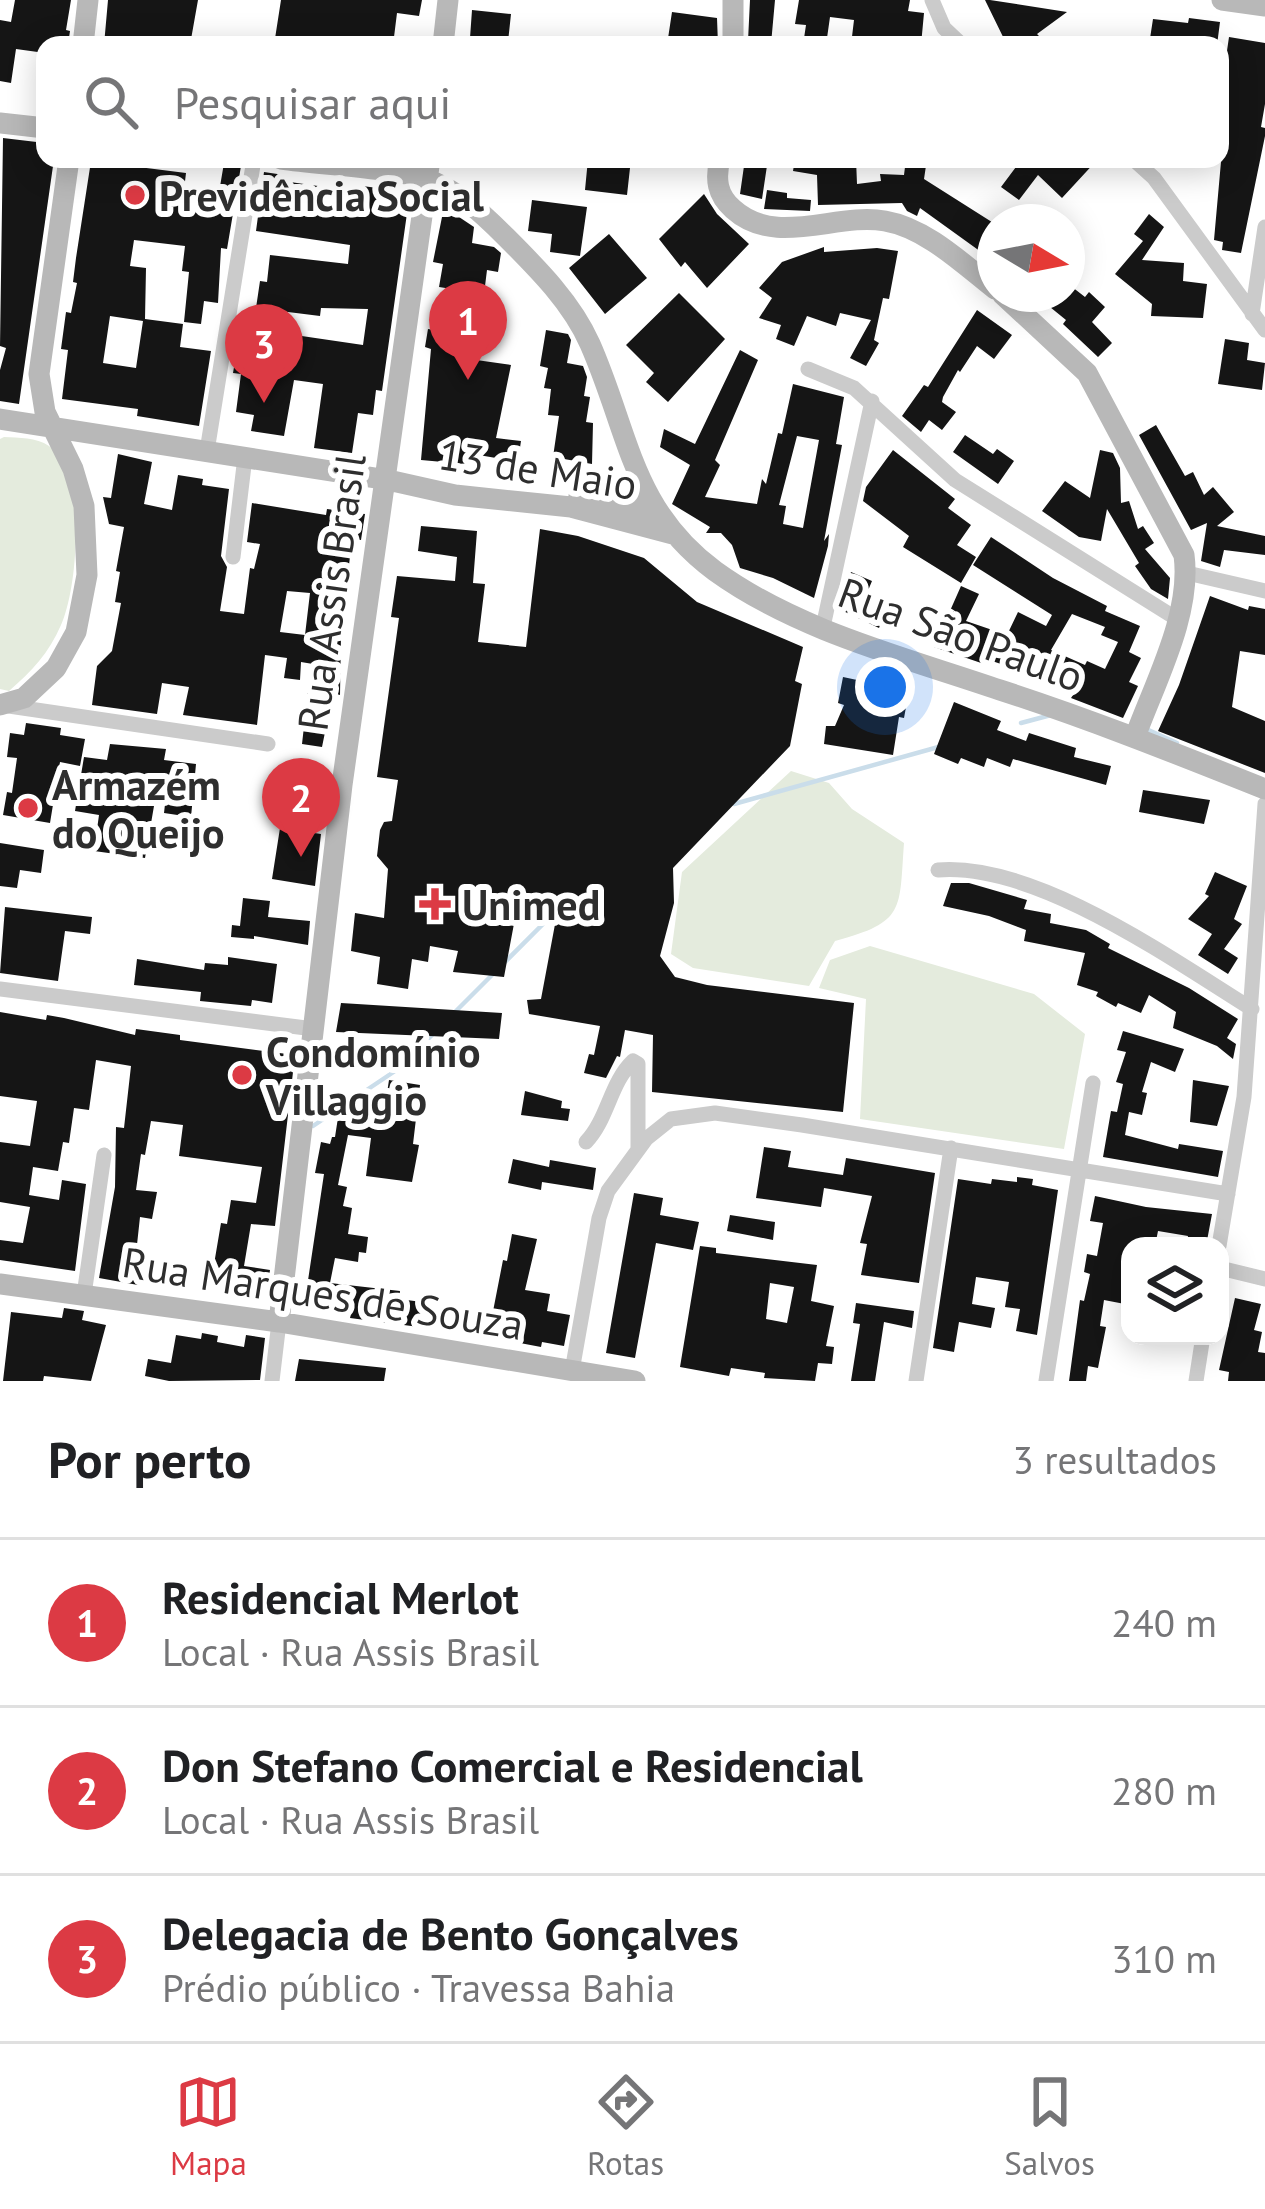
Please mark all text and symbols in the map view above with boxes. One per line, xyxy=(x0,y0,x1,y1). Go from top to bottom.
search box xyxy=(36,36,1229,168)
icon: search xyxy=(78,69,144,135)
text: Pesquisar aqui xyxy=(174,73,451,131)
place label: Previdência Social xyxy=(159,168,485,223)
marker: Previdência Social xyxy=(122,182,148,208)
north arrow xyxy=(977,204,1085,312)
pin: 1 xyxy=(429,281,507,380)
pin: 3 xyxy=(225,304,303,403)
street label: 13 de Maio xyxy=(435,426,641,512)
street label: Rua Assis Brasil xyxy=(284,450,378,734)
street label: Rua São Paulo xyxy=(831,564,1091,704)
your location xyxy=(855,657,915,717)
place label: Armazém do Queijo xyxy=(52,757,224,860)
pin: 2 xyxy=(262,758,340,857)
marker: Armazém do Queijo xyxy=(15,795,41,821)
place label: Unimed xyxy=(462,877,600,932)
marker: Unimed xyxy=(419,888,451,920)
place label: Condomínio Villaggio xyxy=(265,1024,480,1127)
marker: Condomínio Villaggio xyxy=(229,1062,255,1088)
street label: Rua Marques de Souza xyxy=(119,1234,527,1352)
map controls xyxy=(1121,1237,1229,1345)
button: layers xyxy=(1121,1237,1229,1345)
text: Por perto xyxy=(48,1426,251,1492)
text: 3 resultados xyxy=(1013,1434,1217,1485)
text: Residencial Merlot xyxy=(162,1568,519,1626)
text: 1 xyxy=(76,1597,98,1648)
text: 240 m xyxy=(1111,1597,1217,1648)
text: Local · Rua Assis Brasil xyxy=(162,1626,539,1677)
text: Don Stefano Comercial e Residencial xyxy=(162,1736,863,1794)
text: 2 xyxy=(76,1765,98,1816)
text: 280 m xyxy=(1111,1765,1217,1816)
text: Local · Rua Assis Brasil xyxy=(162,1794,539,1845)
text: Delegacia de Bento Gonçalves xyxy=(162,1904,739,1962)
text: 3 xyxy=(76,1933,98,1984)
text: 310 m xyxy=(1111,1933,1217,1984)
text: Prédio público · Travessa Bahia xyxy=(162,1962,675,2013)
tab: Mapa xyxy=(170,2069,247,2184)
tab: Rotas xyxy=(587,2069,664,2184)
tab: Salvos xyxy=(1004,2069,1095,2184)

